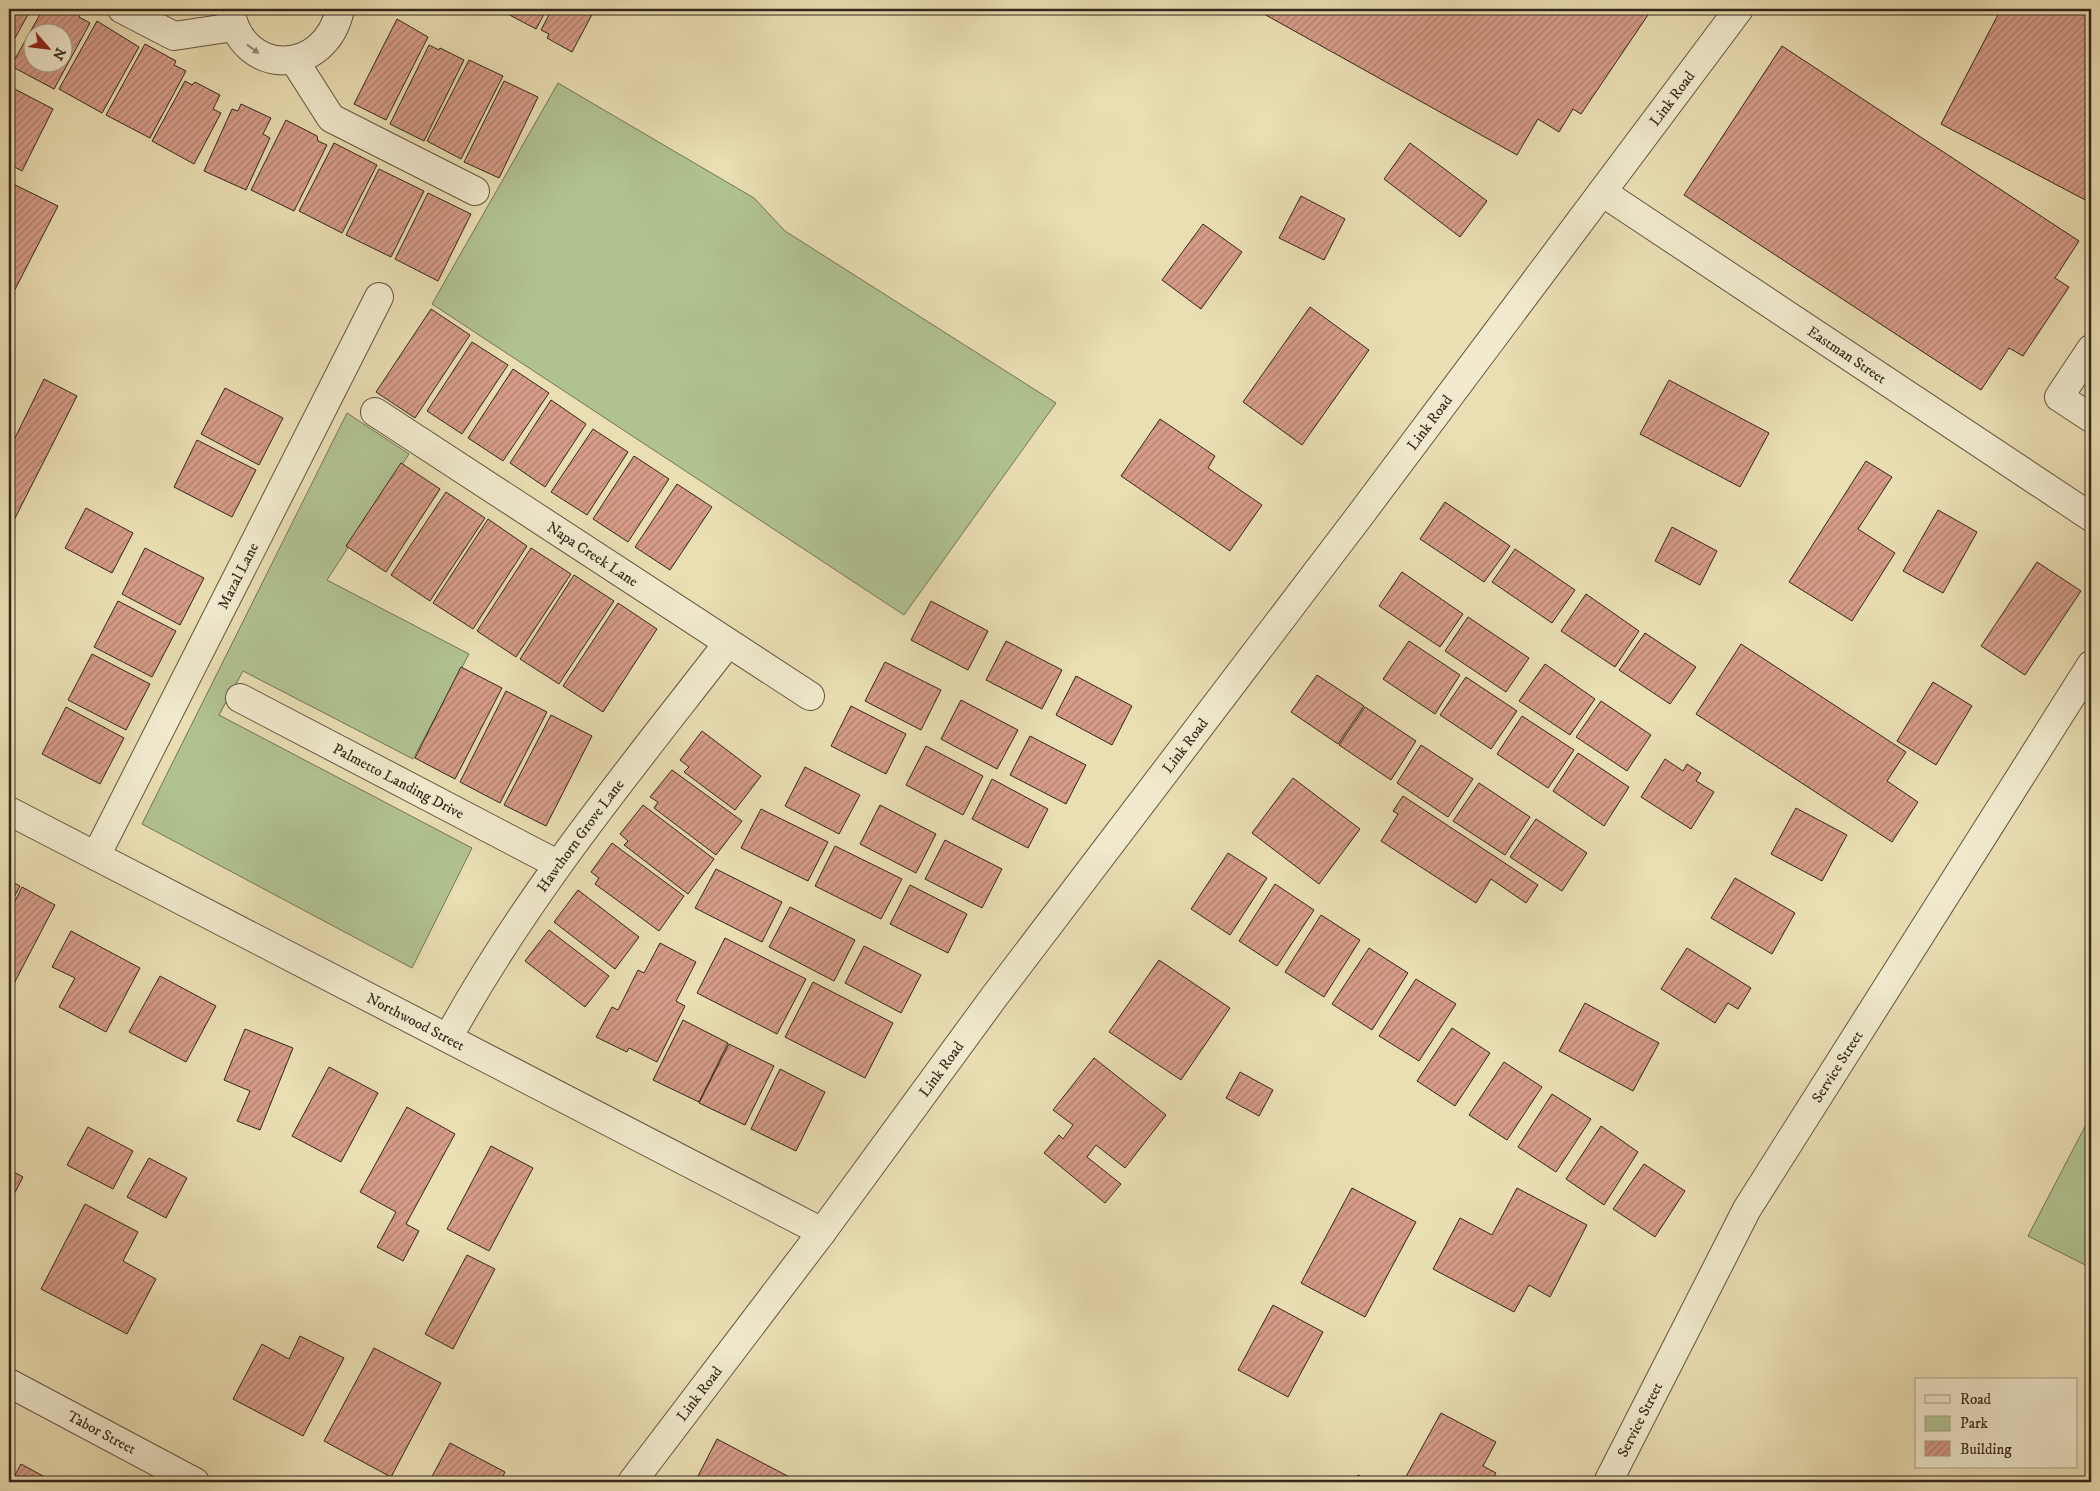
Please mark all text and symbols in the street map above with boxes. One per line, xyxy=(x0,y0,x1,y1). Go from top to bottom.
north arrow xyxy=(22,22,72,72)
text: N xyxy=(48,44,69,63)
one-way arrow xyxy=(246,44,260,54)
street label: Link Road xyxy=(1646,67,1700,130)
street label: Eastman Street xyxy=(1803,322,1890,388)
street label: Link Road xyxy=(1403,391,1457,454)
street label: Napa Creek Lane xyxy=(543,518,642,591)
street label: Mazal Lane xyxy=(214,540,263,612)
street label: Link Road xyxy=(1158,714,1213,777)
street label: Palmetto Landing Drive xyxy=(330,739,467,824)
street label: Hawthorn Grove Lane xyxy=(533,776,629,896)
street label: Northwood Street xyxy=(363,989,468,1055)
street label: Service Street xyxy=(1808,1027,1868,1106)
street label: Link Road xyxy=(915,1037,969,1101)
street label: Link Road xyxy=(673,1362,727,1425)
legend xyxy=(1915,1378,2078,1468)
street label: Service Street xyxy=(1613,1379,1667,1461)
text: Road xyxy=(1960,1390,1992,1409)
street label: Tabor Street xyxy=(64,1407,139,1459)
text: Park xyxy=(1960,1414,1989,1433)
text: Building xyxy=(1960,1440,2012,1459)

